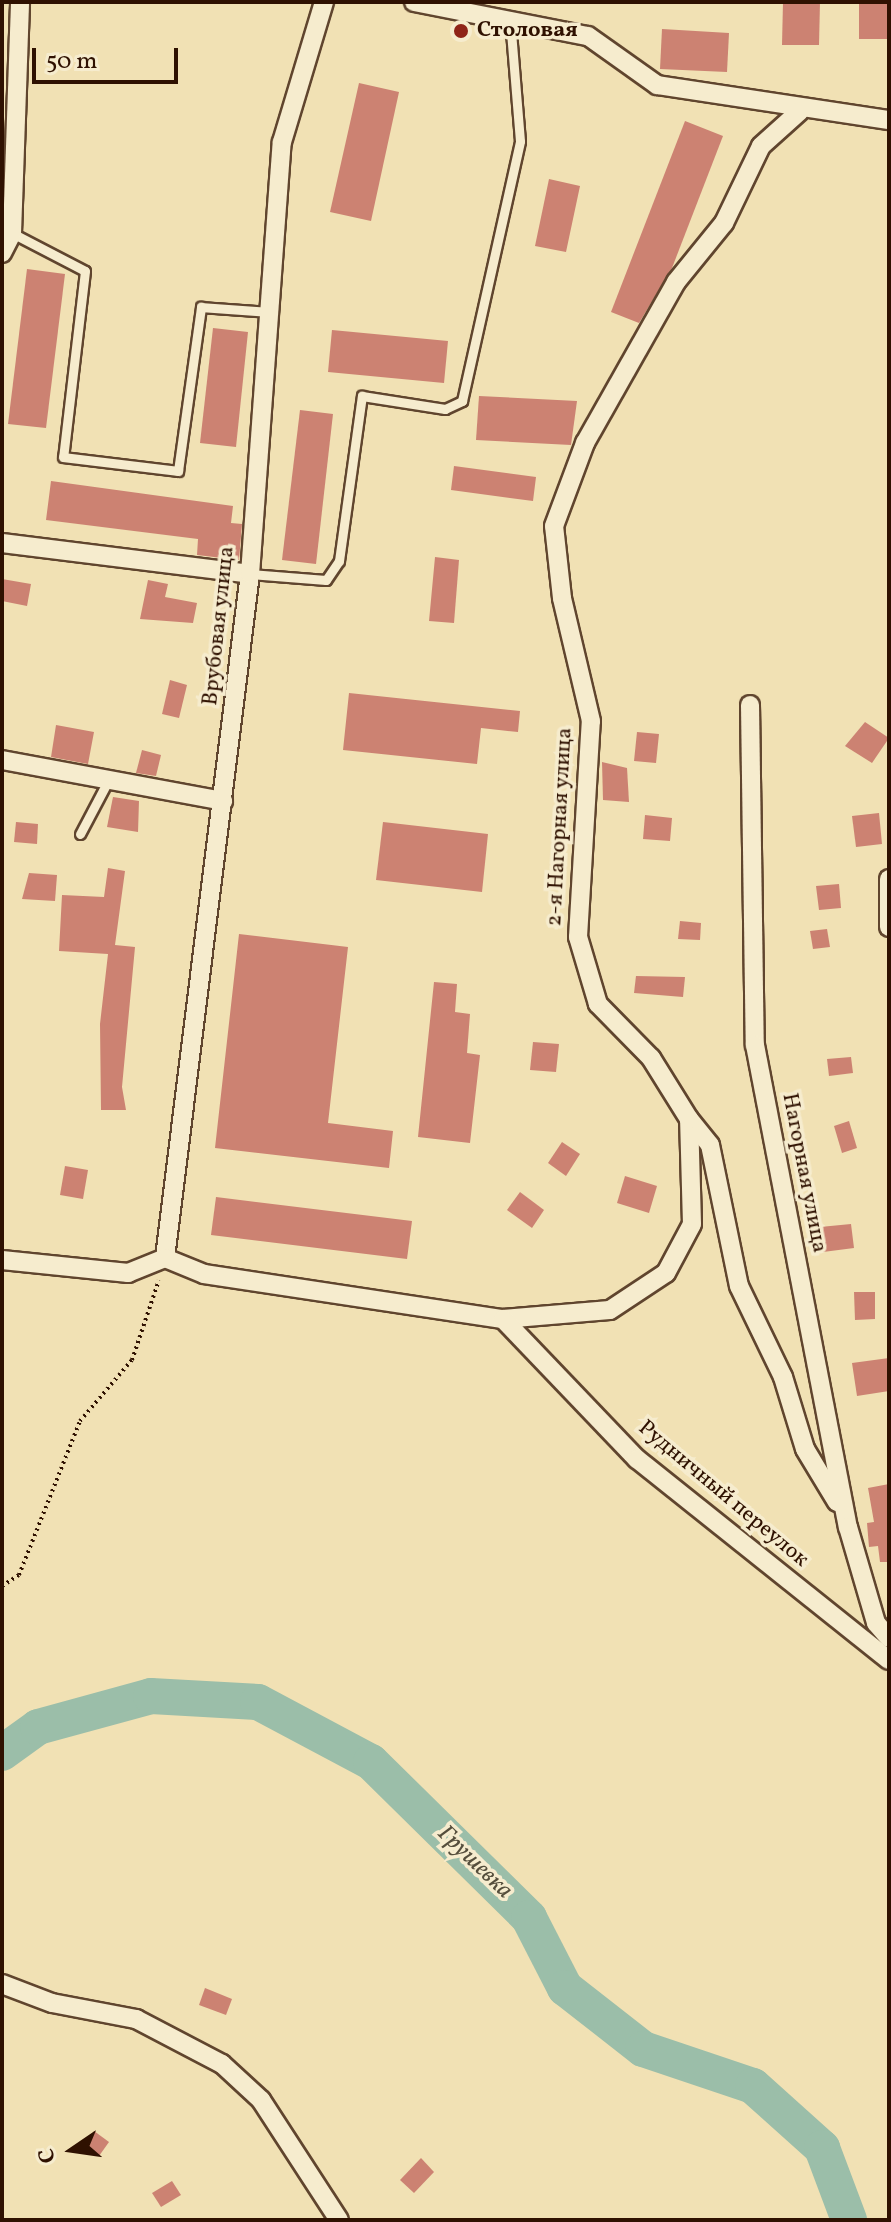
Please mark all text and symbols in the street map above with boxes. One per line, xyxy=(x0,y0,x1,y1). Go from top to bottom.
place label: Столовая xyxy=(477,18,578,44)
marker: Столовая xyxy=(452,22,470,40)
scale bar xyxy=(36,32,182,82)
text: 50 m xyxy=(46,45,98,79)
street label: Врубовая улица xyxy=(197,545,241,707)
street label: 2-я Нагорная улица xyxy=(542,727,578,927)
street label: Нагорная улица xyxy=(776,1091,832,1255)
street label: Рудничный переулок xyxy=(632,1415,814,1573)
water label: Грушевка xyxy=(430,1820,518,1906)
north arrow xyxy=(32,2110,112,2190)
text: С xyxy=(31,2145,65,2166)

